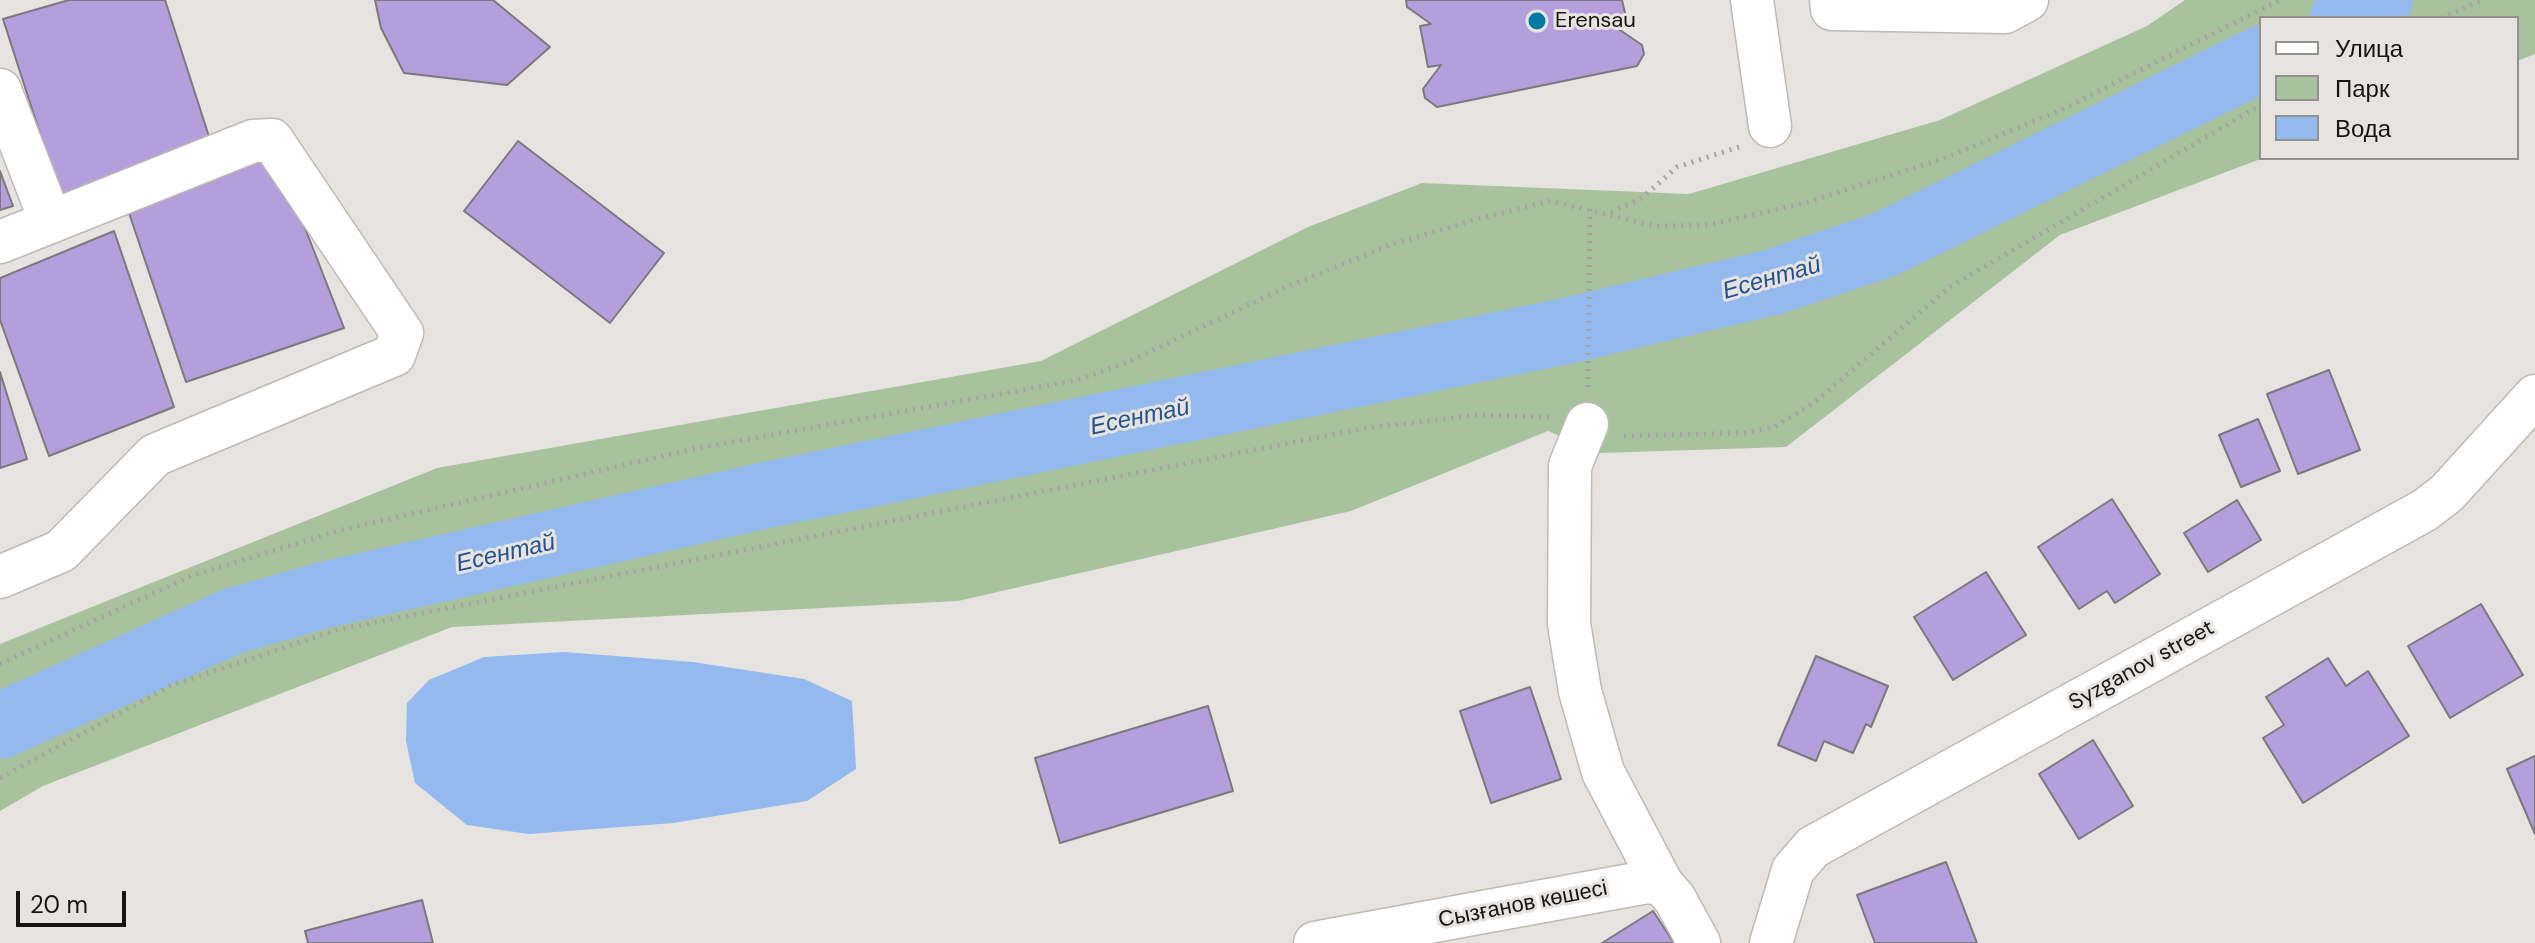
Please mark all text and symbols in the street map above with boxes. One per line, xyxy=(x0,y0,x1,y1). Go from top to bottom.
place label: Erensau xyxy=(1555,8,1636,34)
marker: Erensau xyxy=(1526,10,1548,32)
legend xyxy=(2259,16,2519,160)
text: Улица xyxy=(2335,33,2403,64)
text: Парк xyxy=(2335,73,2389,104)
text: Вода xyxy=(2335,113,2391,144)
water label: Есентай xyxy=(1719,251,1825,307)
water label: Есентай xyxy=(1088,393,1192,443)
water label: Есентай xyxy=(454,529,558,579)
street label: Syzganov street xyxy=(2065,615,2219,717)
scale bar xyxy=(20,875,130,925)
street label: Сызғанов көшесі xyxy=(1436,876,1610,934)
text: 20 m xyxy=(30,889,88,920)

